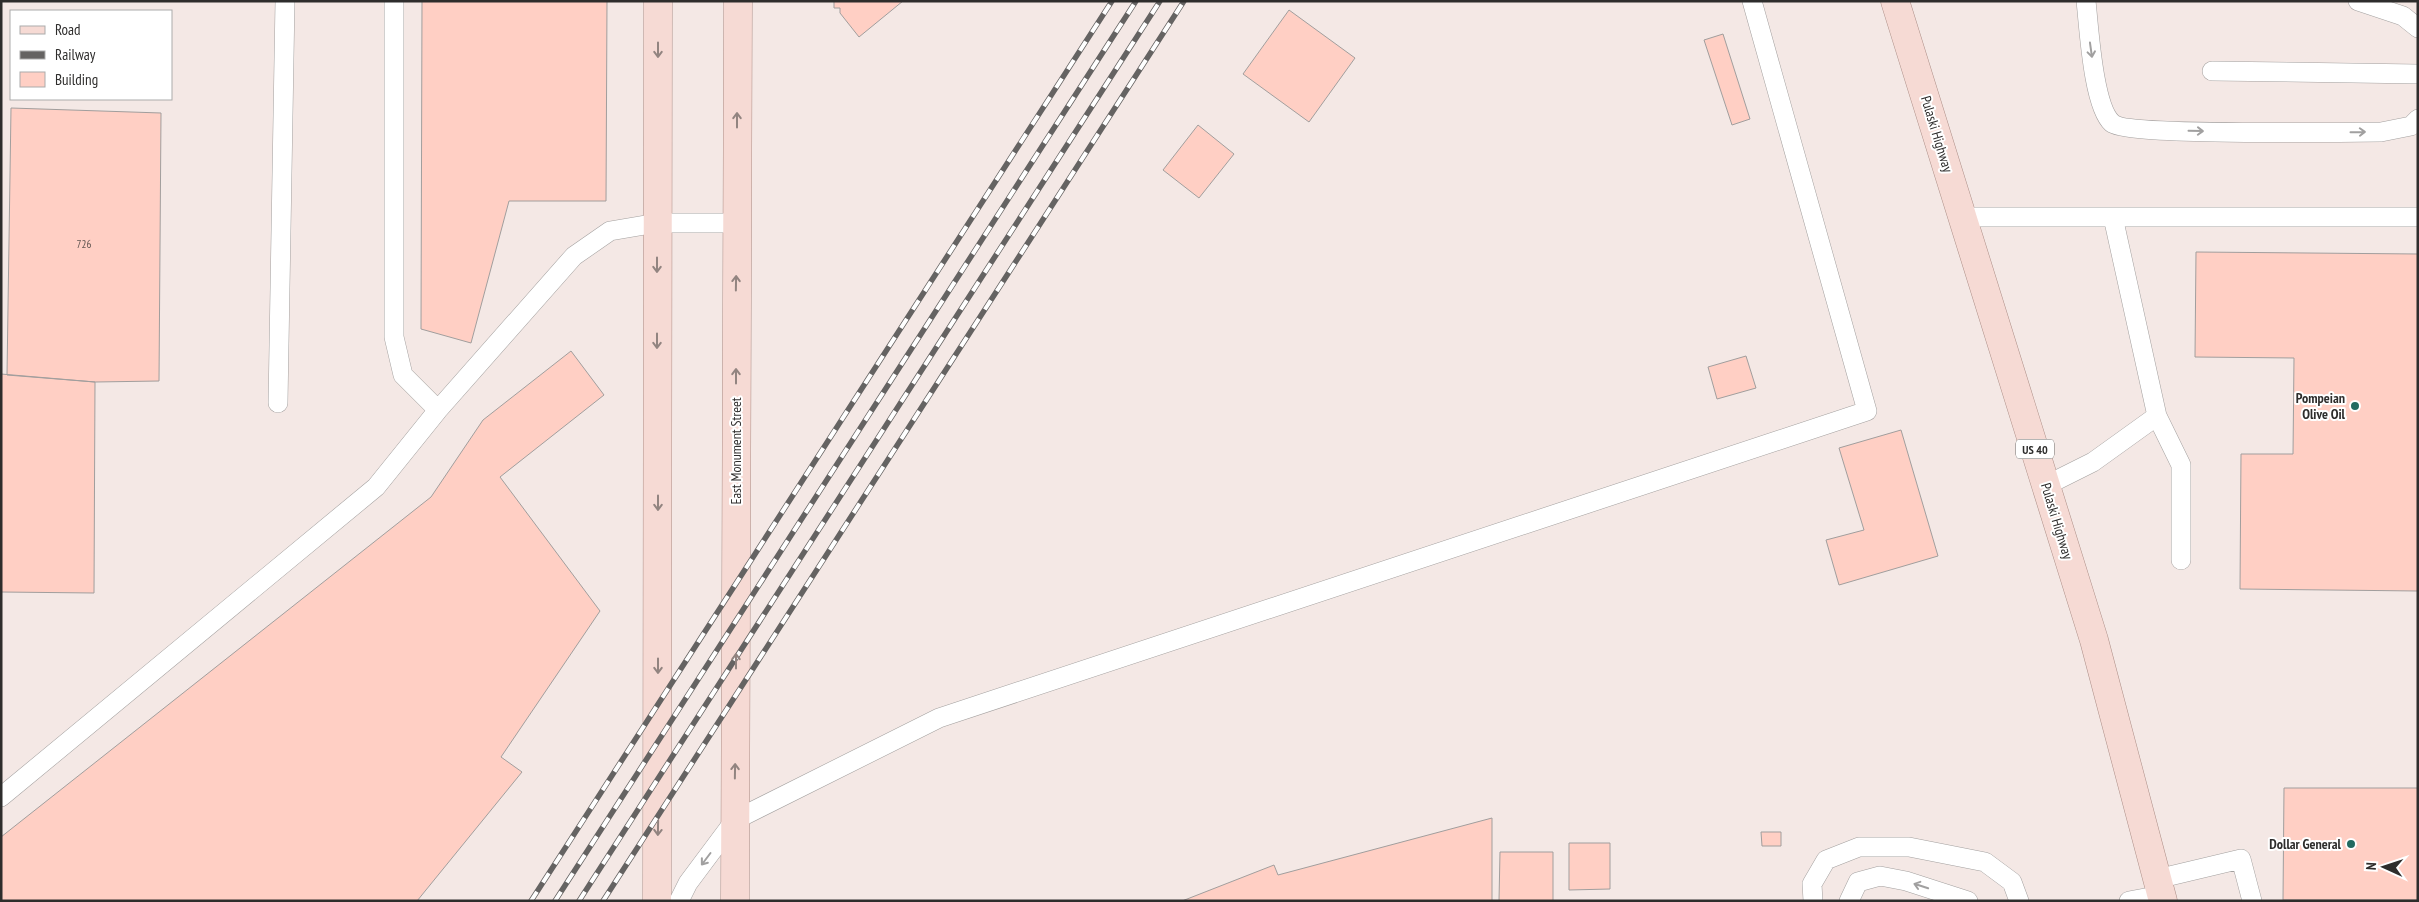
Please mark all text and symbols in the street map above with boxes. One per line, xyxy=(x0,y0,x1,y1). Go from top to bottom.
legend xyxy=(10,10,172,100)
text: Road xyxy=(55,20,81,39)
one-way arrow xyxy=(2086,41,2096,57)
one-way arrow xyxy=(653,42,663,58)
text: Railway xyxy=(55,45,96,64)
text: Building xyxy=(55,70,98,89)
street label: Pulaski Highway xyxy=(1917,94,1957,175)
one-way arrow xyxy=(732,112,742,128)
one-way arrow xyxy=(2188,126,2204,136)
one-way arrow xyxy=(2350,127,2366,137)
house number: 726 xyxy=(77,237,91,251)
one-way arrow xyxy=(652,256,662,273)
one-way arrow xyxy=(731,275,741,291)
one-way arrow xyxy=(652,332,662,348)
one-way arrow xyxy=(731,369,741,385)
place label: Pompeian Olive Oil xyxy=(2296,389,2346,423)
street label: East Monument Street xyxy=(727,397,745,505)
marker: Pompeian Olive Oil xyxy=(2349,400,2361,412)
road number: US 40 xyxy=(2016,439,2054,458)
street label: Pulaski Highway xyxy=(2037,481,2077,562)
one-way arrow xyxy=(653,494,663,511)
one-way arrow xyxy=(731,654,741,670)
one-way arrow xyxy=(653,657,663,673)
one-way arrow xyxy=(730,763,740,780)
one-way arrow xyxy=(653,820,663,836)
place label: Dollar General xyxy=(2269,835,2342,853)
marker: Dollar General xyxy=(2345,838,2357,850)
north arrow xyxy=(2359,842,2409,892)
one-way arrow xyxy=(701,852,711,866)
text: N xyxy=(2362,862,2380,871)
one-way arrow xyxy=(1914,880,1930,890)

